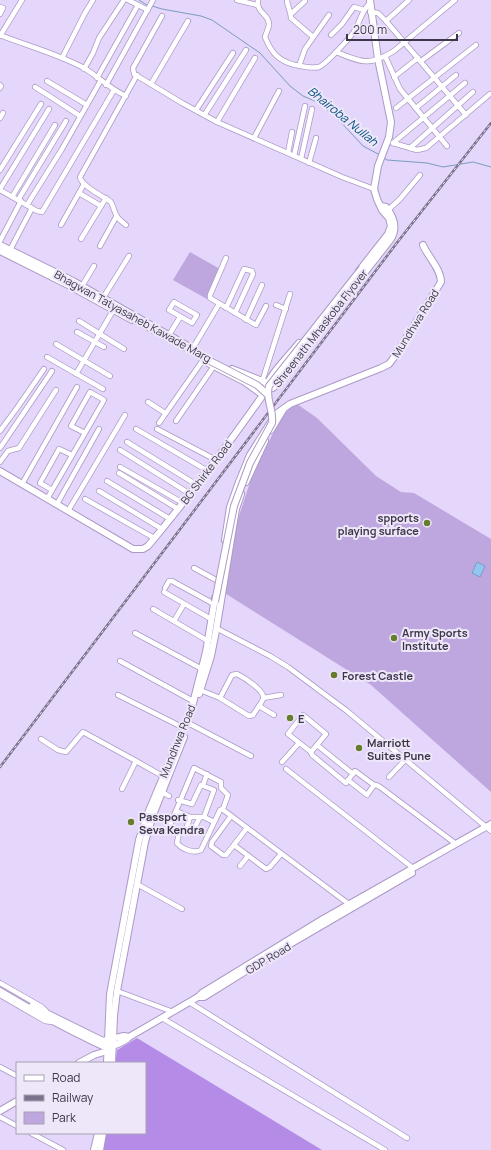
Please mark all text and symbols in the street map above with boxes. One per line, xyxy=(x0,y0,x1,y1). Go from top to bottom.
scale bar xyxy=(347,16,457,42)
text: 200 m xyxy=(353,21,387,38)
water label: Bhairoba Nullah xyxy=(304,82,383,150)
street label: Bhagwan Tatyasaheb Kawade Marg xyxy=(52,266,214,366)
street label: Shreenath Mhaskoba Flyover xyxy=(269,266,371,390)
street label: Mundhwa Road xyxy=(388,286,442,360)
street label: BG Shirke Road xyxy=(177,437,235,507)
place label: spports playing surface xyxy=(338,510,419,538)
marker: spports playing surface xyxy=(422,518,432,528)
place label: Army Sports Institute xyxy=(402,625,468,653)
marker: Army Sports Institute xyxy=(389,633,399,643)
place label: Forest Castle xyxy=(342,668,413,683)
marker: Forest Castle xyxy=(329,670,339,680)
street label: Mundhwa Road xyxy=(155,702,199,780)
place label: E xyxy=(298,711,304,726)
marker: E xyxy=(285,713,295,723)
place label: Marriott Suites Pune xyxy=(367,735,431,763)
marker: Marriott Suites Pune xyxy=(354,743,364,753)
place label: Passport Seva Kendra xyxy=(139,809,204,837)
marker: Passport Seva Kendra xyxy=(126,817,136,827)
street label: GDP Road xyxy=(243,939,293,977)
legend xyxy=(16,1062,146,1134)
text: Road xyxy=(52,1069,80,1086)
text: Railway xyxy=(52,1089,94,1106)
text: Park xyxy=(52,1109,77,1126)

